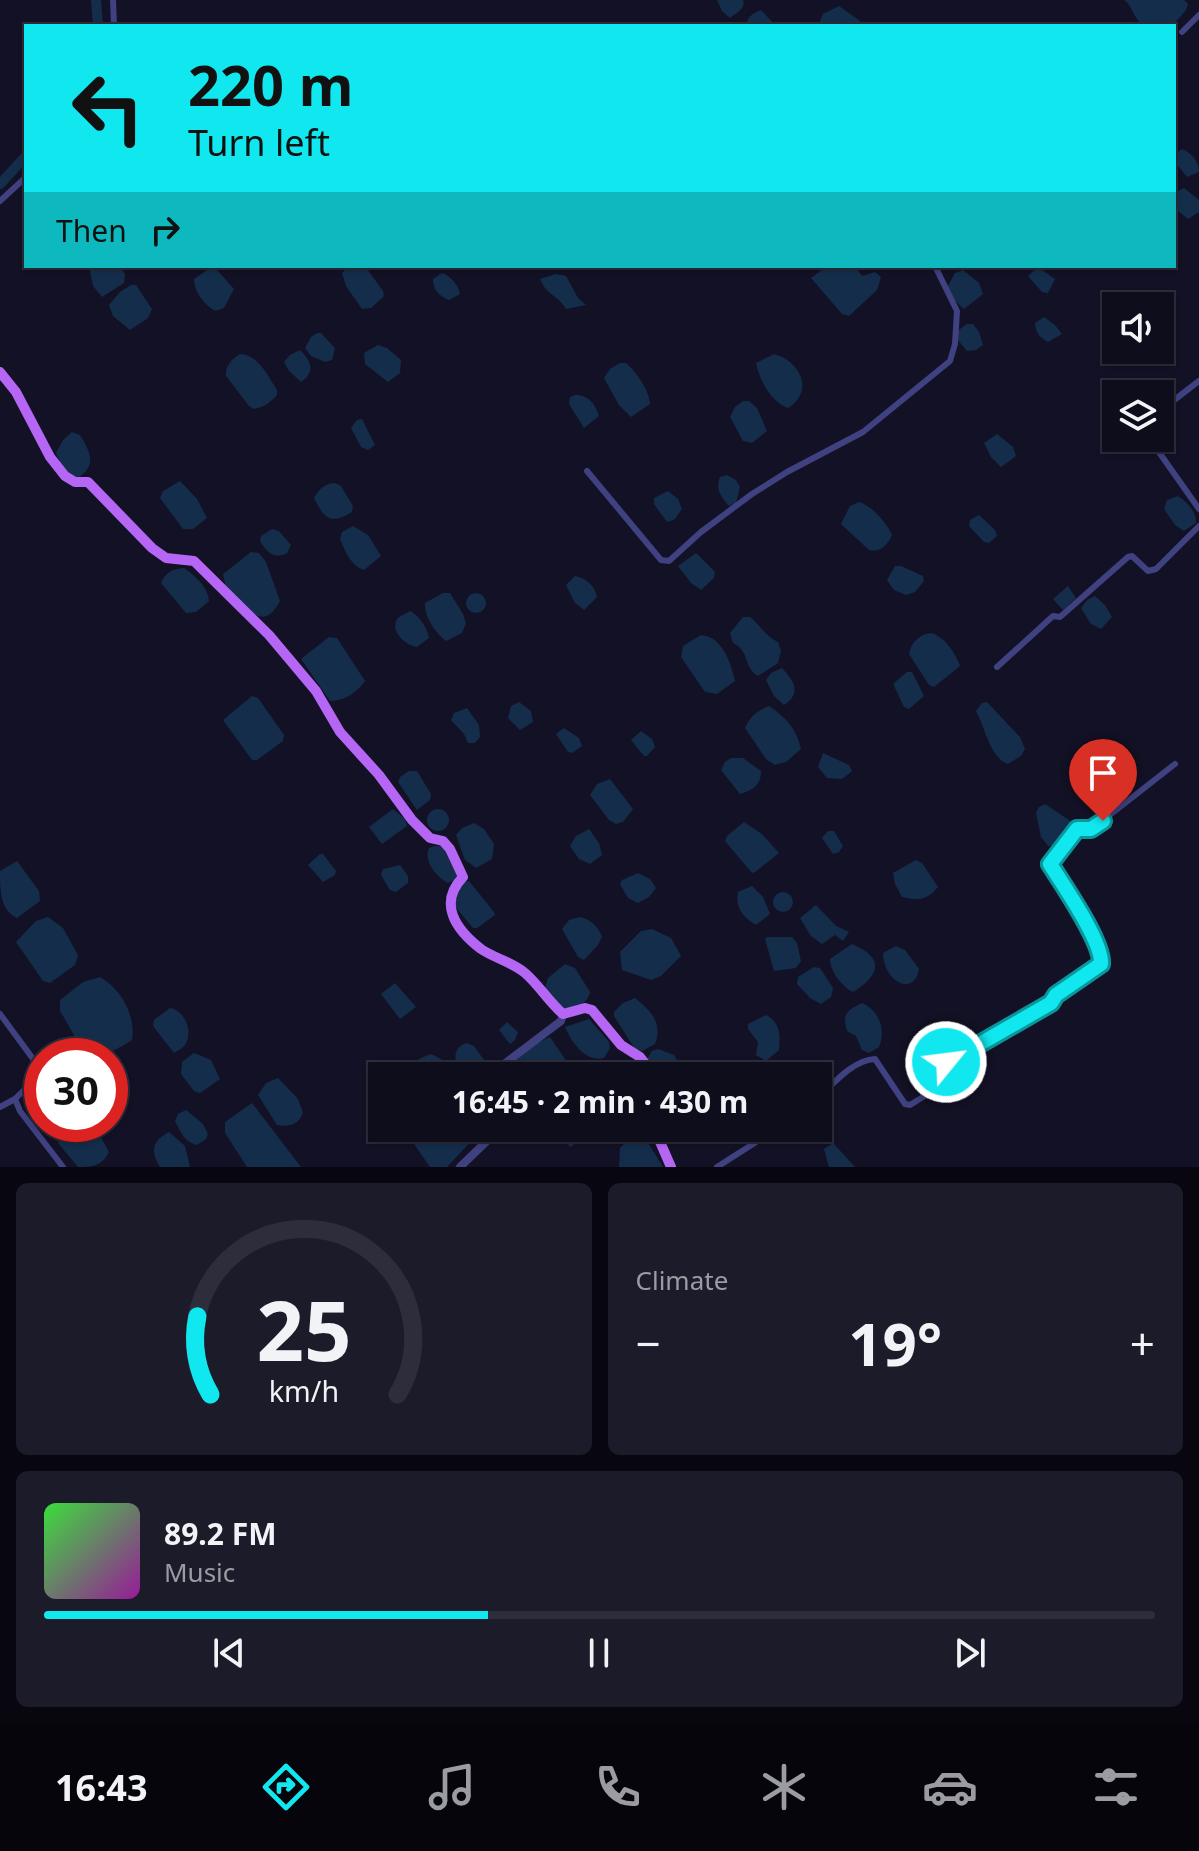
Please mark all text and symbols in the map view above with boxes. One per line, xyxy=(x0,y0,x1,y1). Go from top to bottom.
text: 220 m xyxy=(188,46,353,122)
icon: left xyxy=(56,56,160,160)
text: Turn left xyxy=(188,118,330,167)
icon: right xyxy=(143,208,187,252)
text: Then xyxy=(56,210,127,251)
map controls xyxy=(1102,292,1174,452)
button: sound xyxy=(1102,292,1174,364)
button: layers xyxy=(1102,380,1174,452)
pin xyxy=(1069,739,1137,821)
icon: arrive xyxy=(1081,751,1125,795)
position arrow xyxy=(904,1020,988,1104)
speed limit sign: 30 xyxy=(24,1038,128,1142)
text: 16:45 · 2 min · 430 m xyxy=(452,1081,748,1122)
text: Climate xyxy=(636,1262,728,1298)
text: 25 xyxy=(256,1272,351,1385)
text: 19° xyxy=(848,1302,942,1384)
text: − xyxy=(636,1313,661,1373)
text: + xyxy=(1130,1313,1155,1373)
text: km/h xyxy=(269,1371,339,1410)
text: 89.2 FM xyxy=(164,1513,276,1554)
text: Music xyxy=(164,1554,235,1590)
icon: previous xyxy=(207,1631,251,1675)
icon: pause xyxy=(577,1631,621,1675)
icon: next xyxy=(948,1631,992,1675)
icon: directions xyxy=(258,1759,314,1815)
icon: music xyxy=(424,1759,480,1815)
icon: phone xyxy=(590,1759,646,1815)
icon: climate xyxy=(756,1759,812,1815)
icon: car xyxy=(922,1759,978,1815)
icon: filters xyxy=(1088,1759,1144,1815)
text: 16:43 xyxy=(55,1763,148,1812)

